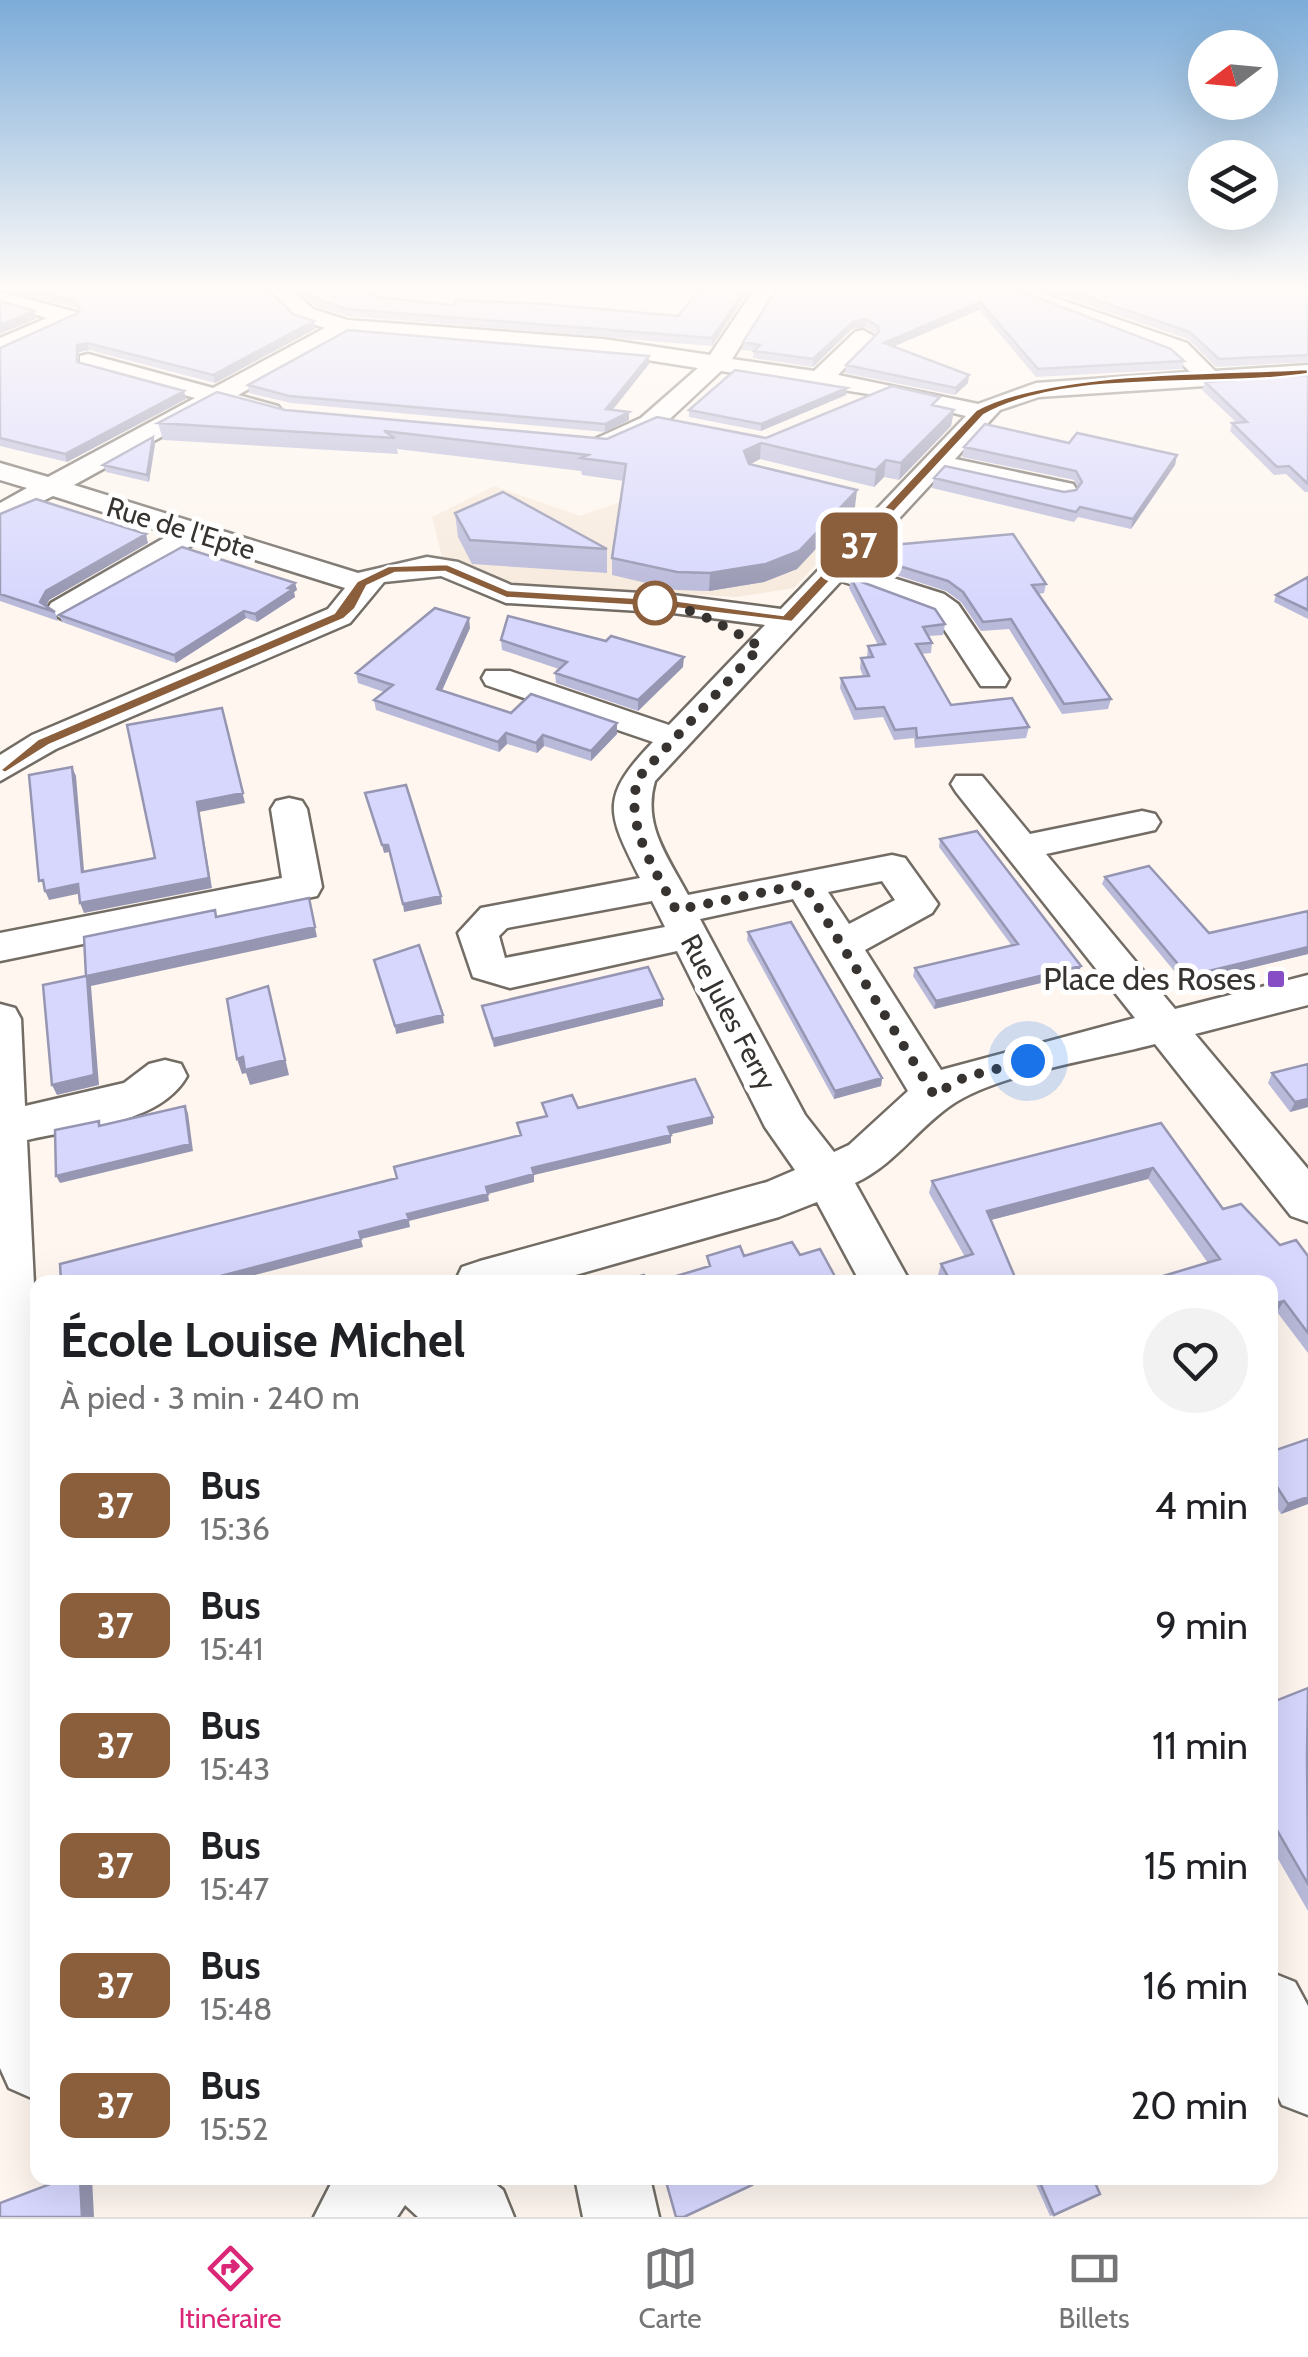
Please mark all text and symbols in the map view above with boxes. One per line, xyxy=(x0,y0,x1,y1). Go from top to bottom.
north arrow xyxy=(1188,30,1278,120)
map controls xyxy=(1188,30,1278,230)
button: layers xyxy=(1188,140,1278,230)
street label: Rue de l'Epte xyxy=(103,489,259,567)
line badge: 37 xyxy=(814,512,904,578)
text: 37 xyxy=(841,524,877,567)
unlabelled marker xyxy=(634,582,676,624)
street label: Rue Jules Ferry xyxy=(674,928,784,1096)
place label: Place des Roses xyxy=(1043,959,1256,998)
marker: Place des Roses xyxy=(1265,968,1287,990)
your location xyxy=(1003,1036,1053,1086)
button: heart xyxy=(1143,1308,1248,1413)
text: École Louise Michel xyxy=(60,1311,465,1369)
text: À pied · 3 min · 240 m xyxy=(60,1378,360,1417)
text: Bus xyxy=(200,1462,261,1509)
text: 4 min xyxy=(1155,1482,1248,1529)
text: 37 xyxy=(97,1484,133,1527)
text: 15:36 xyxy=(200,1509,270,1548)
text: Bus xyxy=(200,1582,261,1629)
text: 9 min xyxy=(1155,1602,1248,1649)
text: 37 xyxy=(97,1604,133,1647)
text: 15:41 xyxy=(200,1629,263,1668)
text: Bus xyxy=(200,1702,261,1749)
text: 11 min xyxy=(1152,1722,1248,1769)
text: 37 xyxy=(97,1724,133,1767)
text: 15:43 xyxy=(200,1749,270,1788)
text: Bus xyxy=(200,1822,261,1869)
text: 15 min xyxy=(1144,1842,1248,1889)
text: 37 xyxy=(97,1844,133,1887)
text: 15:47 xyxy=(200,1869,269,1908)
text: Bus xyxy=(200,1942,261,1989)
text: 16 min xyxy=(1143,1962,1248,2009)
text: 37 xyxy=(97,1964,133,2007)
text: 15:48 xyxy=(200,1989,272,2028)
text: Bus xyxy=(200,2062,261,2109)
text: 20 min xyxy=(1130,2082,1248,2129)
text: 37 xyxy=(97,2084,133,2127)
text: 15:52 xyxy=(200,2109,268,2148)
tab: Itinéraire xyxy=(178,2241,282,2335)
tab: Carte xyxy=(638,2241,702,2335)
tab: Billets xyxy=(1059,2241,1130,2335)

